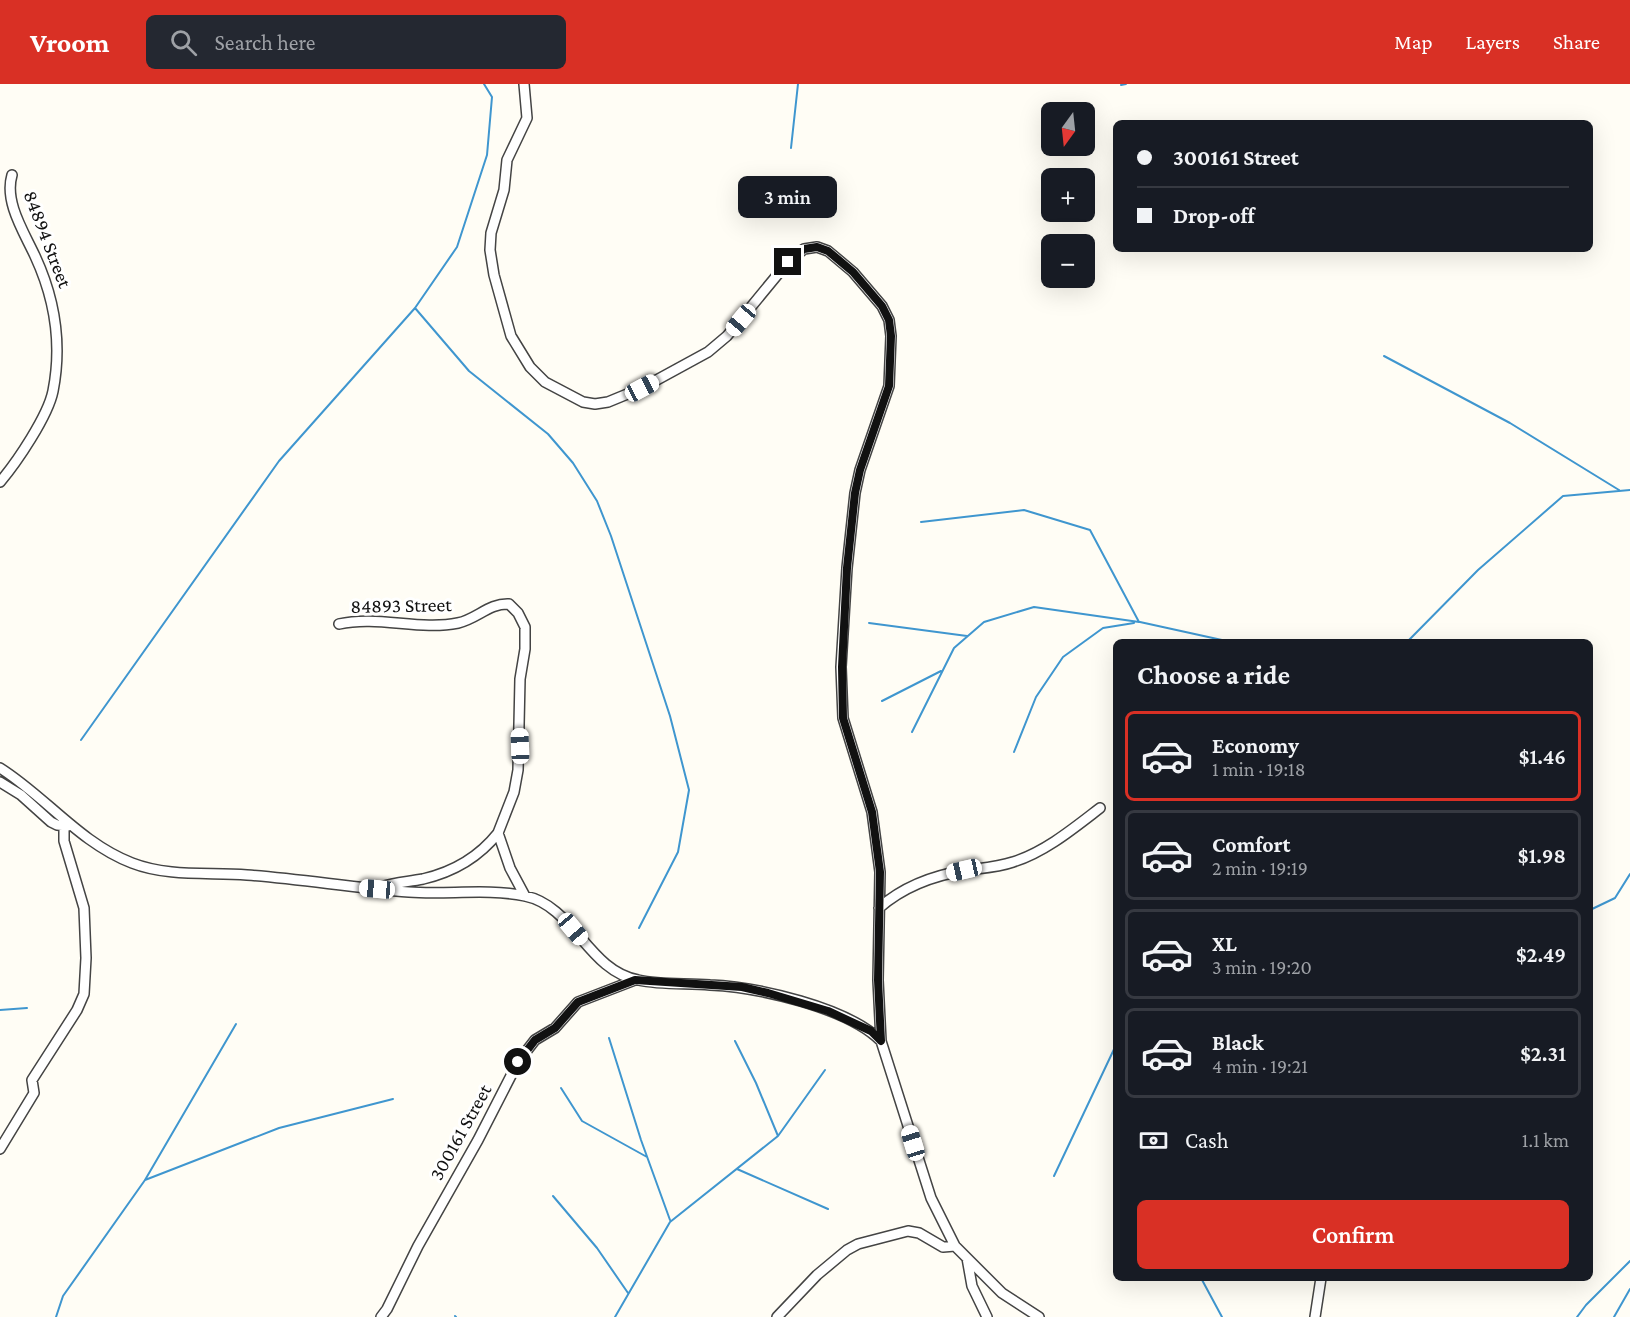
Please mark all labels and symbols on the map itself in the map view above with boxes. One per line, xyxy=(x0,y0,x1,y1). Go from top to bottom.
north arrow xyxy=(1041,102,1095,156)
callout: 3 min xyxy=(738,175,838,217)
street label: 84894 Street xyxy=(19,187,77,291)
route end xyxy=(774,248,801,275)
car xyxy=(723,300,759,340)
car xyxy=(622,372,662,404)
street label: 84893 Street xyxy=(350,593,452,617)
car xyxy=(510,728,530,764)
car xyxy=(944,857,984,883)
car xyxy=(358,878,396,900)
car xyxy=(555,909,591,949)
route start xyxy=(504,1048,531,1075)
street label: 300161 Street xyxy=(425,1080,496,1184)
car xyxy=(899,1123,927,1163)

